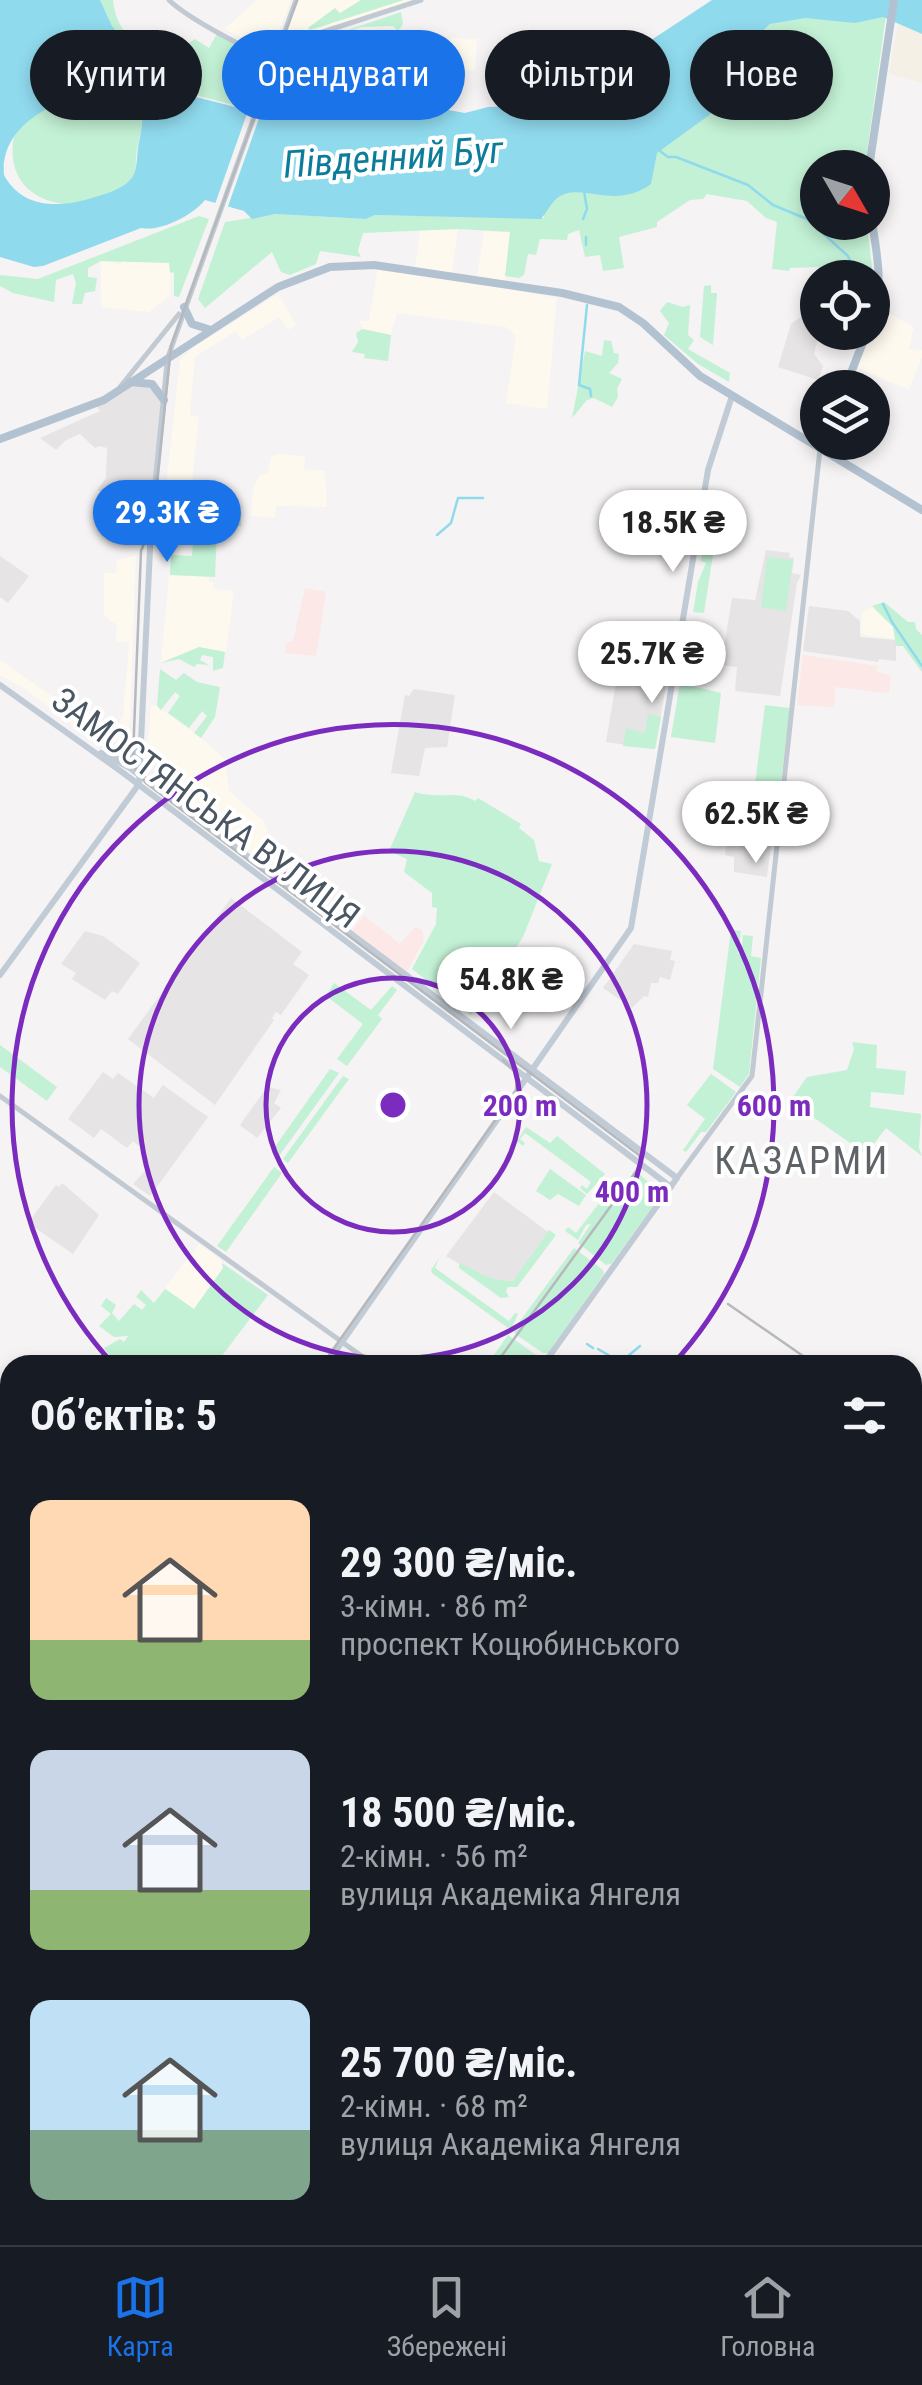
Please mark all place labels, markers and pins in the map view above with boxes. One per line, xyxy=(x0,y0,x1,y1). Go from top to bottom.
pin: 29.3K ₴ xyxy=(75,480,259,565)
pin: 18.5K ₴ xyxy=(581,490,765,575)
pin: 25.7K ₴ xyxy=(560,621,744,706)
pin: 62.5K ₴ xyxy=(664,781,848,866)
pin: 54.8K ₴ xyxy=(419,947,603,1032)
centre of rings xyxy=(375,1087,411,1123)

